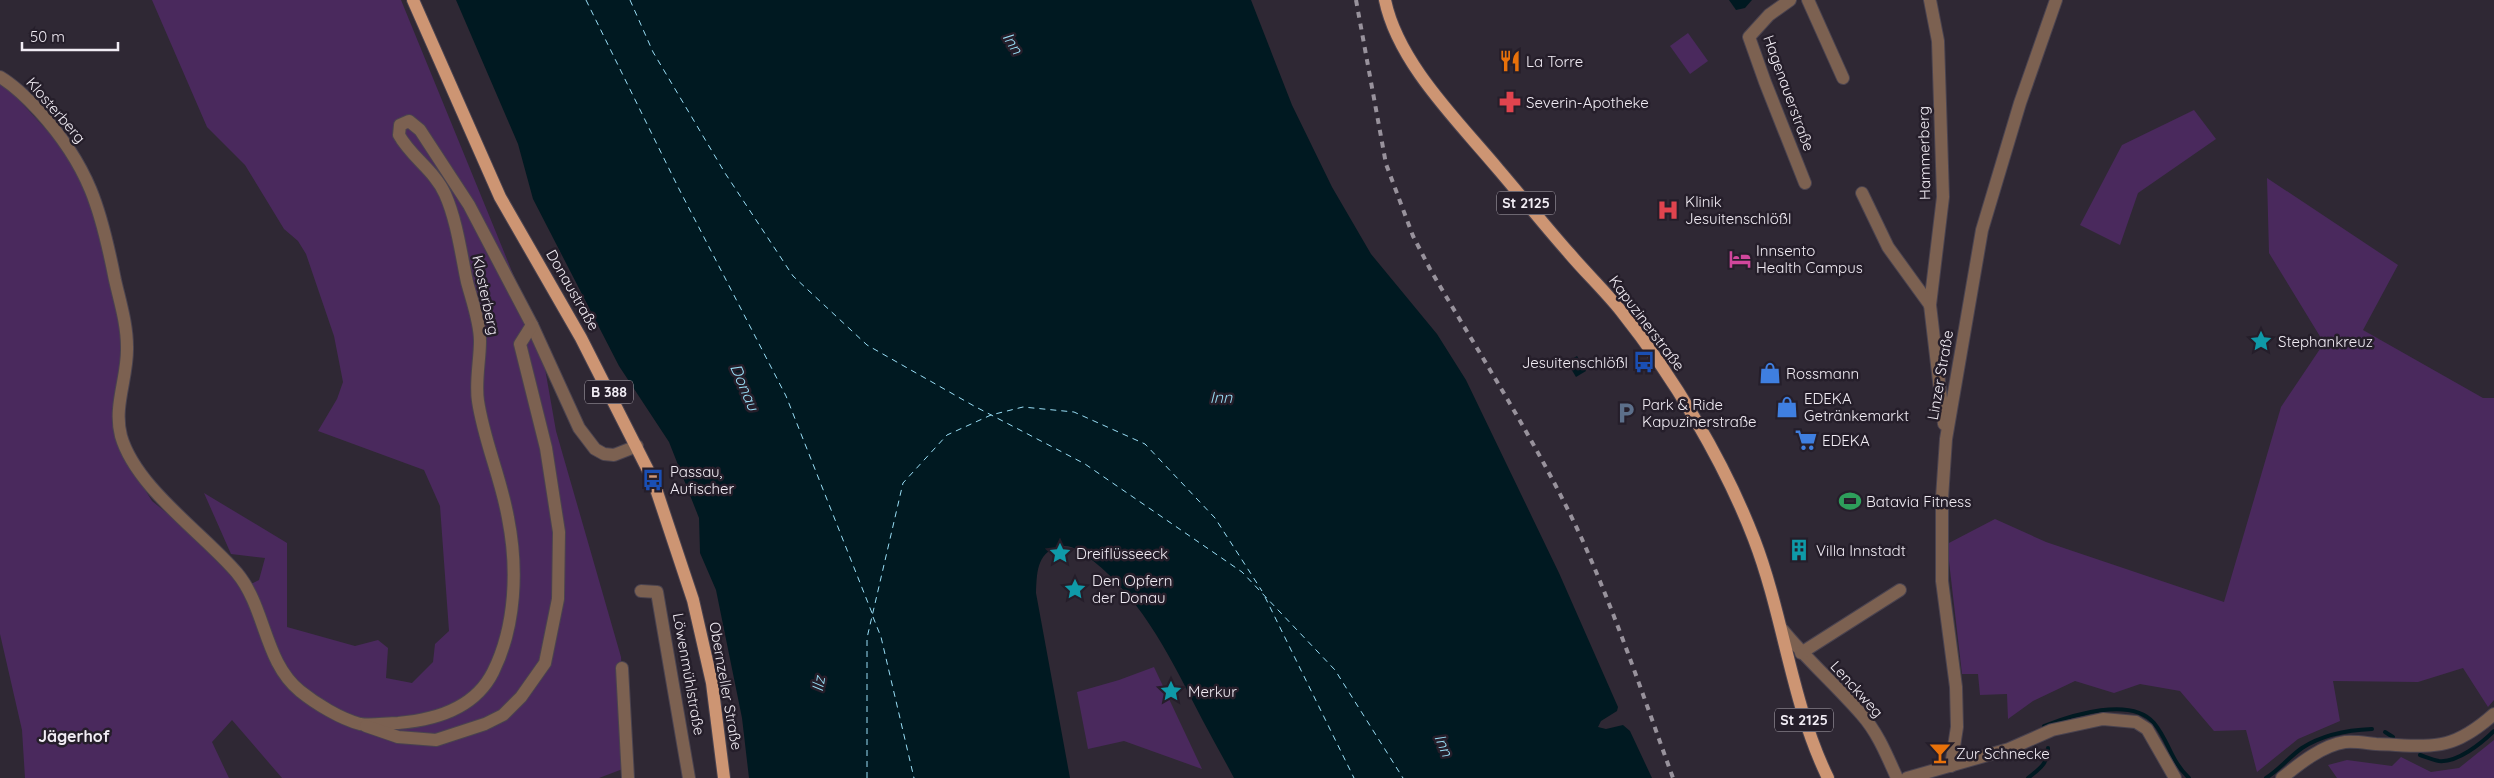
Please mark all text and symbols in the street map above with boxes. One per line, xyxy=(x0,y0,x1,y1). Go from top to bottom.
scale bar xyxy=(22,20,119,52)
text: 50 m xyxy=(30,27,65,46)
water label: Inn xyxy=(999,28,1028,58)
street label: Hagenauerstraße xyxy=(1759,32,1819,154)
restaurant icon: La Torre xyxy=(1497,48,1523,74)
place label: La Torre xyxy=(1526,52,1583,71)
street label: Klosterberg xyxy=(22,73,90,147)
pharmacy icon: Severin-Apotheke xyxy=(1497,89,1523,115)
place label: Severin-Apotheke xyxy=(1526,93,1649,112)
street label: Hammerberg xyxy=(1914,106,1934,200)
road number: St 2125 xyxy=(1497,192,1555,214)
place label: Klinik Jesuitenschlößl xyxy=(1685,192,1791,228)
hospital icon: Klinik Jesuitenschlößl xyxy=(1655,197,1681,223)
place label: Innsento Health Campus xyxy=(1756,241,1863,277)
street label: Donaustraße xyxy=(542,246,604,334)
hotel icon: Innsento Health Campus xyxy=(1727,246,1753,272)
street label: Klosterberg xyxy=(468,253,504,337)
street label: Kapuzinerstraße xyxy=(1605,272,1689,374)
place icon: Stephankreuz xyxy=(2248,328,2274,354)
street label: Linzer Straße xyxy=(1923,329,1957,421)
place label: Stephankreuz xyxy=(2278,332,2373,351)
bus stop icon: Jesuitenschlößl xyxy=(1631,349,1657,375)
place label: Jesuitenschlößl xyxy=(1522,353,1628,372)
water label: Donau xyxy=(726,360,764,414)
shop icon: Rossmann xyxy=(1757,360,1783,386)
place label: Rossmann xyxy=(1786,364,1859,383)
road number: B 388 xyxy=(585,381,633,404)
water label: Inn xyxy=(1210,387,1233,407)
place label: EDEKA Getränkemarkt xyxy=(1804,389,1909,425)
shop icon: EDEKA Getränkemarkt xyxy=(1774,394,1800,420)
place label: Park & Ride Kapuzinerstraße xyxy=(1642,395,1757,431)
parking icon: Park & Ride Kapuzinerstraße xyxy=(1613,400,1639,426)
supermarket icon: EDEKA xyxy=(1793,427,1819,453)
place label: EDEKA xyxy=(1822,431,1870,450)
place label: Passau, Aufischer xyxy=(670,462,734,498)
bus stop icon: Passau, Aufischer xyxy=(640,467,666,493)
sports icon: Batavia Fitness xyxy=(1837,488,1863,514)
place label: Batavia Fitness xyxy=(1866,492,1971,511)
building icon: Villa Innstadt xyxy=(1786,537,1812,563)
place icon: Dreiflüsseeck xyxy=(1047,540,1073,566)
place label: Villa Innstadt xyxy=(1816,541,1906,560)
place label: Dreiflüsseeck xyxy=(1076,544,1168,563)
place label: Den Opfern der Donau xyxy=(1092,571,1172,607)
place icon: Den Opfern der Donau xyxy=(1062,576,1088,602)
street label: Löwenmühlstraße xyxy=(669,611,709,737)
street label: Obernzeller Straße xyxy=(705,620,747,752)
street label: Lenckweg xyxy=(1827,657,1887,721)
water label: Ilz xyxy=(807,674,829,693)
place icon: Merkur xyxy=(1158,678,1184,704)
place label: Merkur xyxy=(1188,682,1237,701)
road number: St 2125 xyxy=(1775,708,1833,732)
district label: Jägerhof xyxy=(38,726,110,746)
water label: Inn xyxy=(1430,731,1458,760)
bar icon: Zur Schnecke xyxy=(1927,740,1953,766)
place label: Zur Schnecke xyxy=(1956,744,2050,763)

